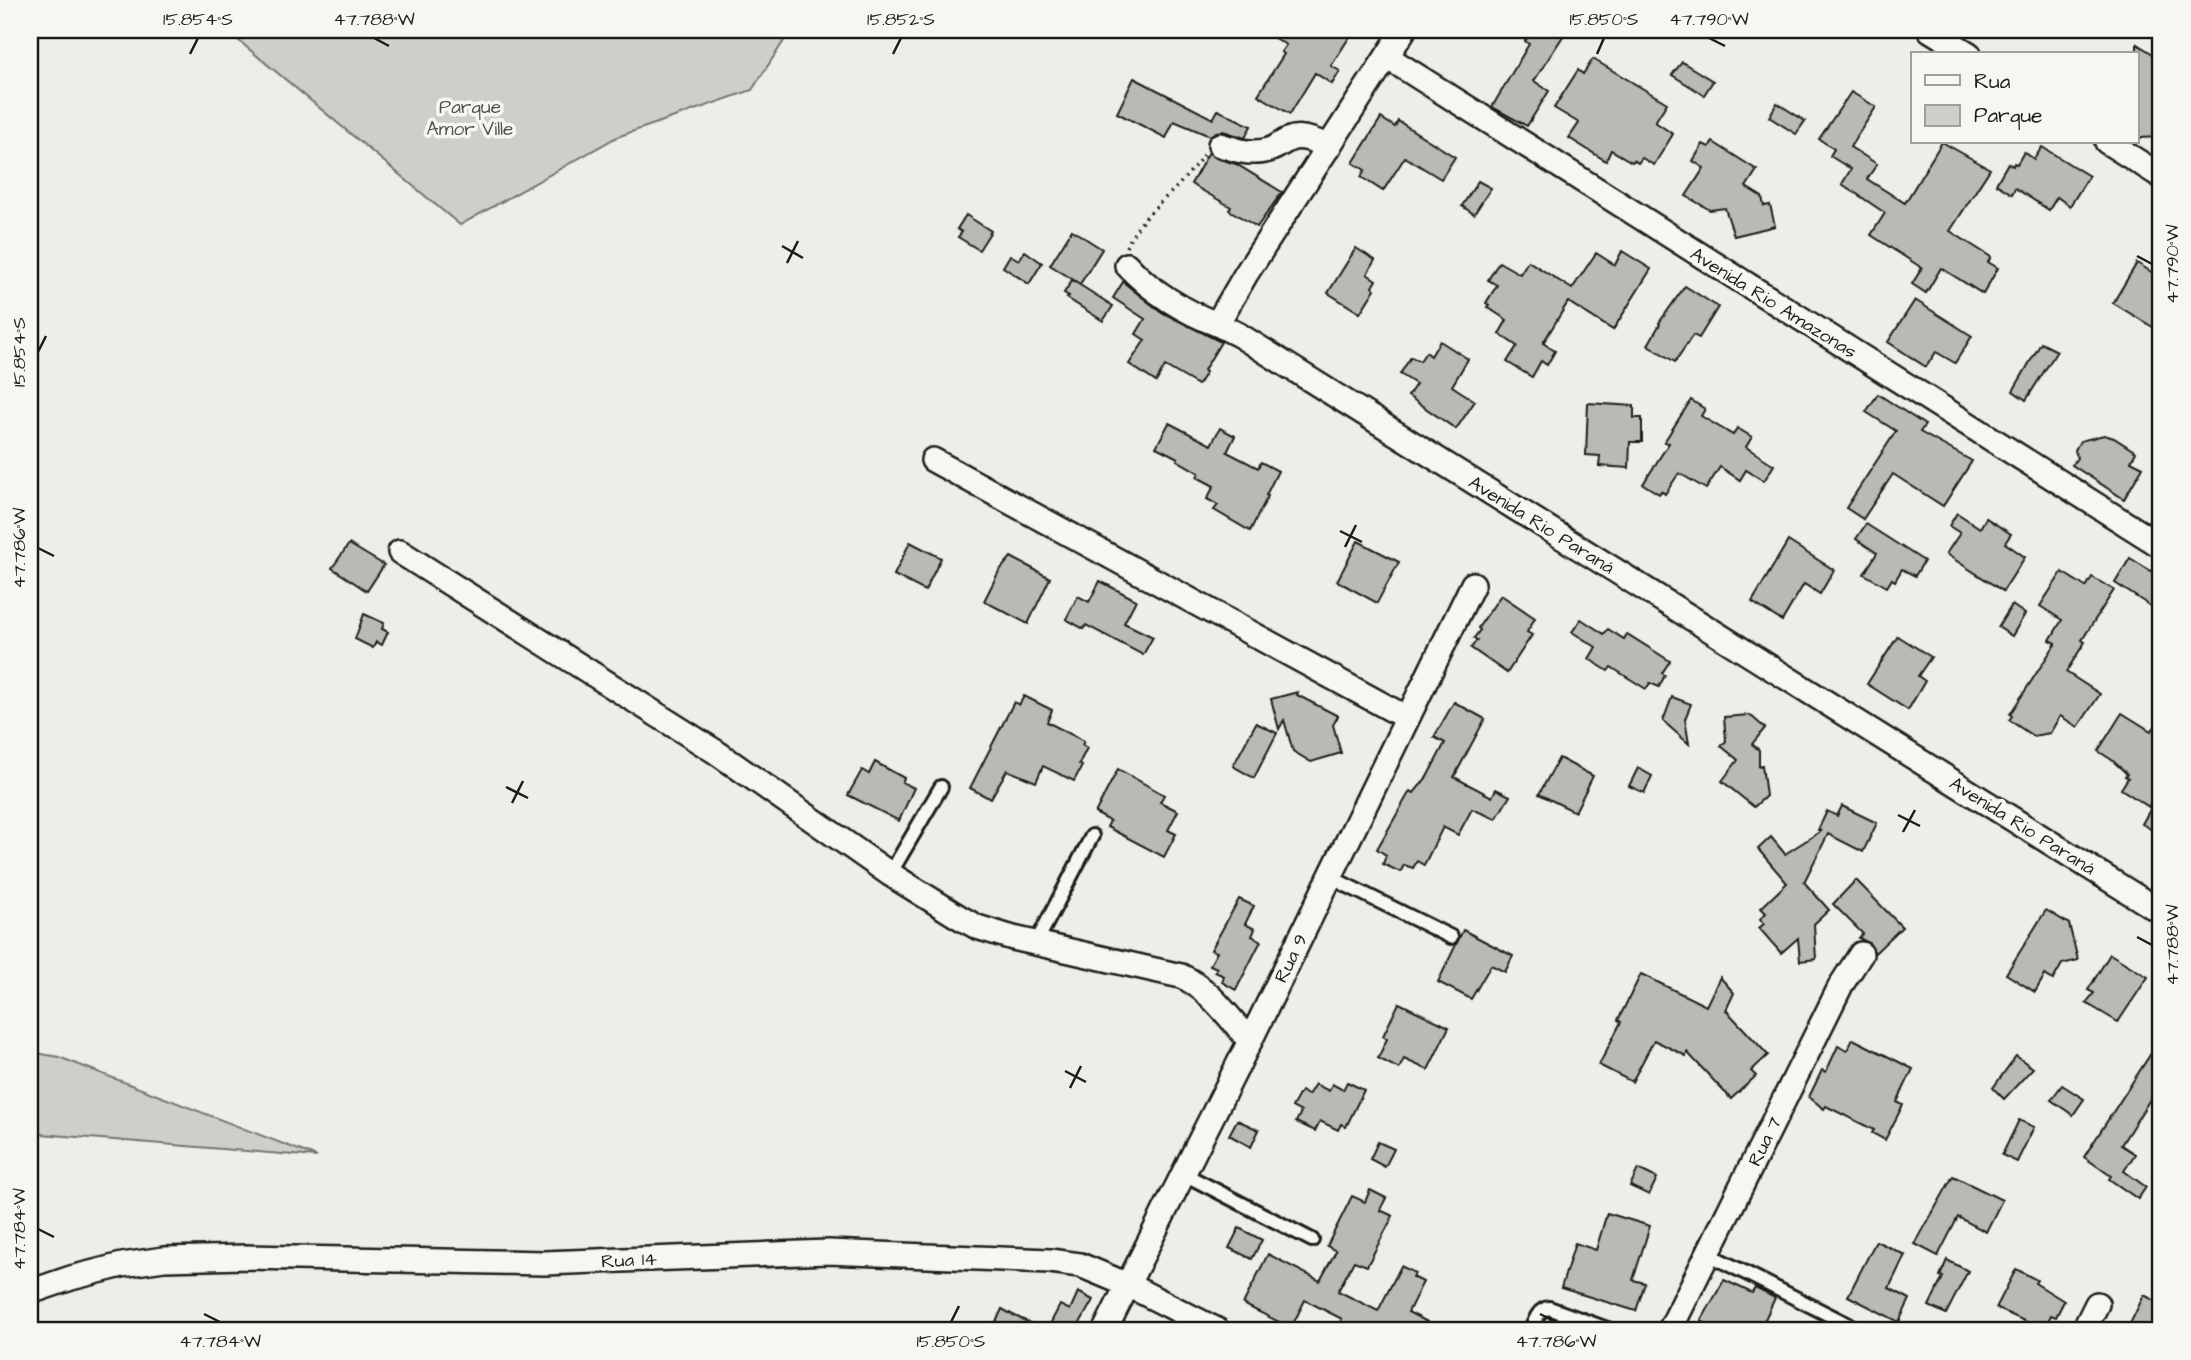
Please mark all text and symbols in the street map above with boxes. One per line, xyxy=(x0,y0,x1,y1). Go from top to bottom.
text: 15.854°S xyxy=(163,7,233,32)
text: 47.788°W xyxy=(333,7,415,32)
text: 15.852°S xyxy=(867,7,935,32)
text: 15.850°S xyxy=(1570,7,1638,32)
text: 47.790°W xyxy=(1669,7,1749,32)
legend xyxy=(1911,52,2138,144)
text: Rua xyxy=(1974,67,2011,96)
park label: Parque Amor Ville xyxy=(427,94,513,143)
text: Parque xyxy=(1974,101,2042,130)
text: 47.790°W xyxy=(2160,224,2185,304)
street label: Avenida Rio Amazonas xyxy=(1685,241,1862,366)
text: 15.854°S xyxy=(7,317,32,387)
street label: Avenida Rio Paraná xyxy=(1463,469,1620,581)
text: 47.786°W xyxy=(7,508,32,588)
street label: Avenida Rio Paraná xyxy=(1944,770,2101,882)
text: 47.788°W xyxy=(2160,904,2185,986)
street label: Rua 9 xyxy=(1268,930,1315,988)
street label: Rua 7 xyxy=(1742,1112,1789,1171)
text: 47.784°W xyxy=(7,1188,32,1270)
street label: Rua 14 xyxy=(600,1246,658,1275)
text: 47.784°W xyxy=(179,1329,261,1354)
text: 15.850°S xyxy=(917,1329,985,1354)
text: 47.786°W xyxy=(1516,1329,1596,1354)

